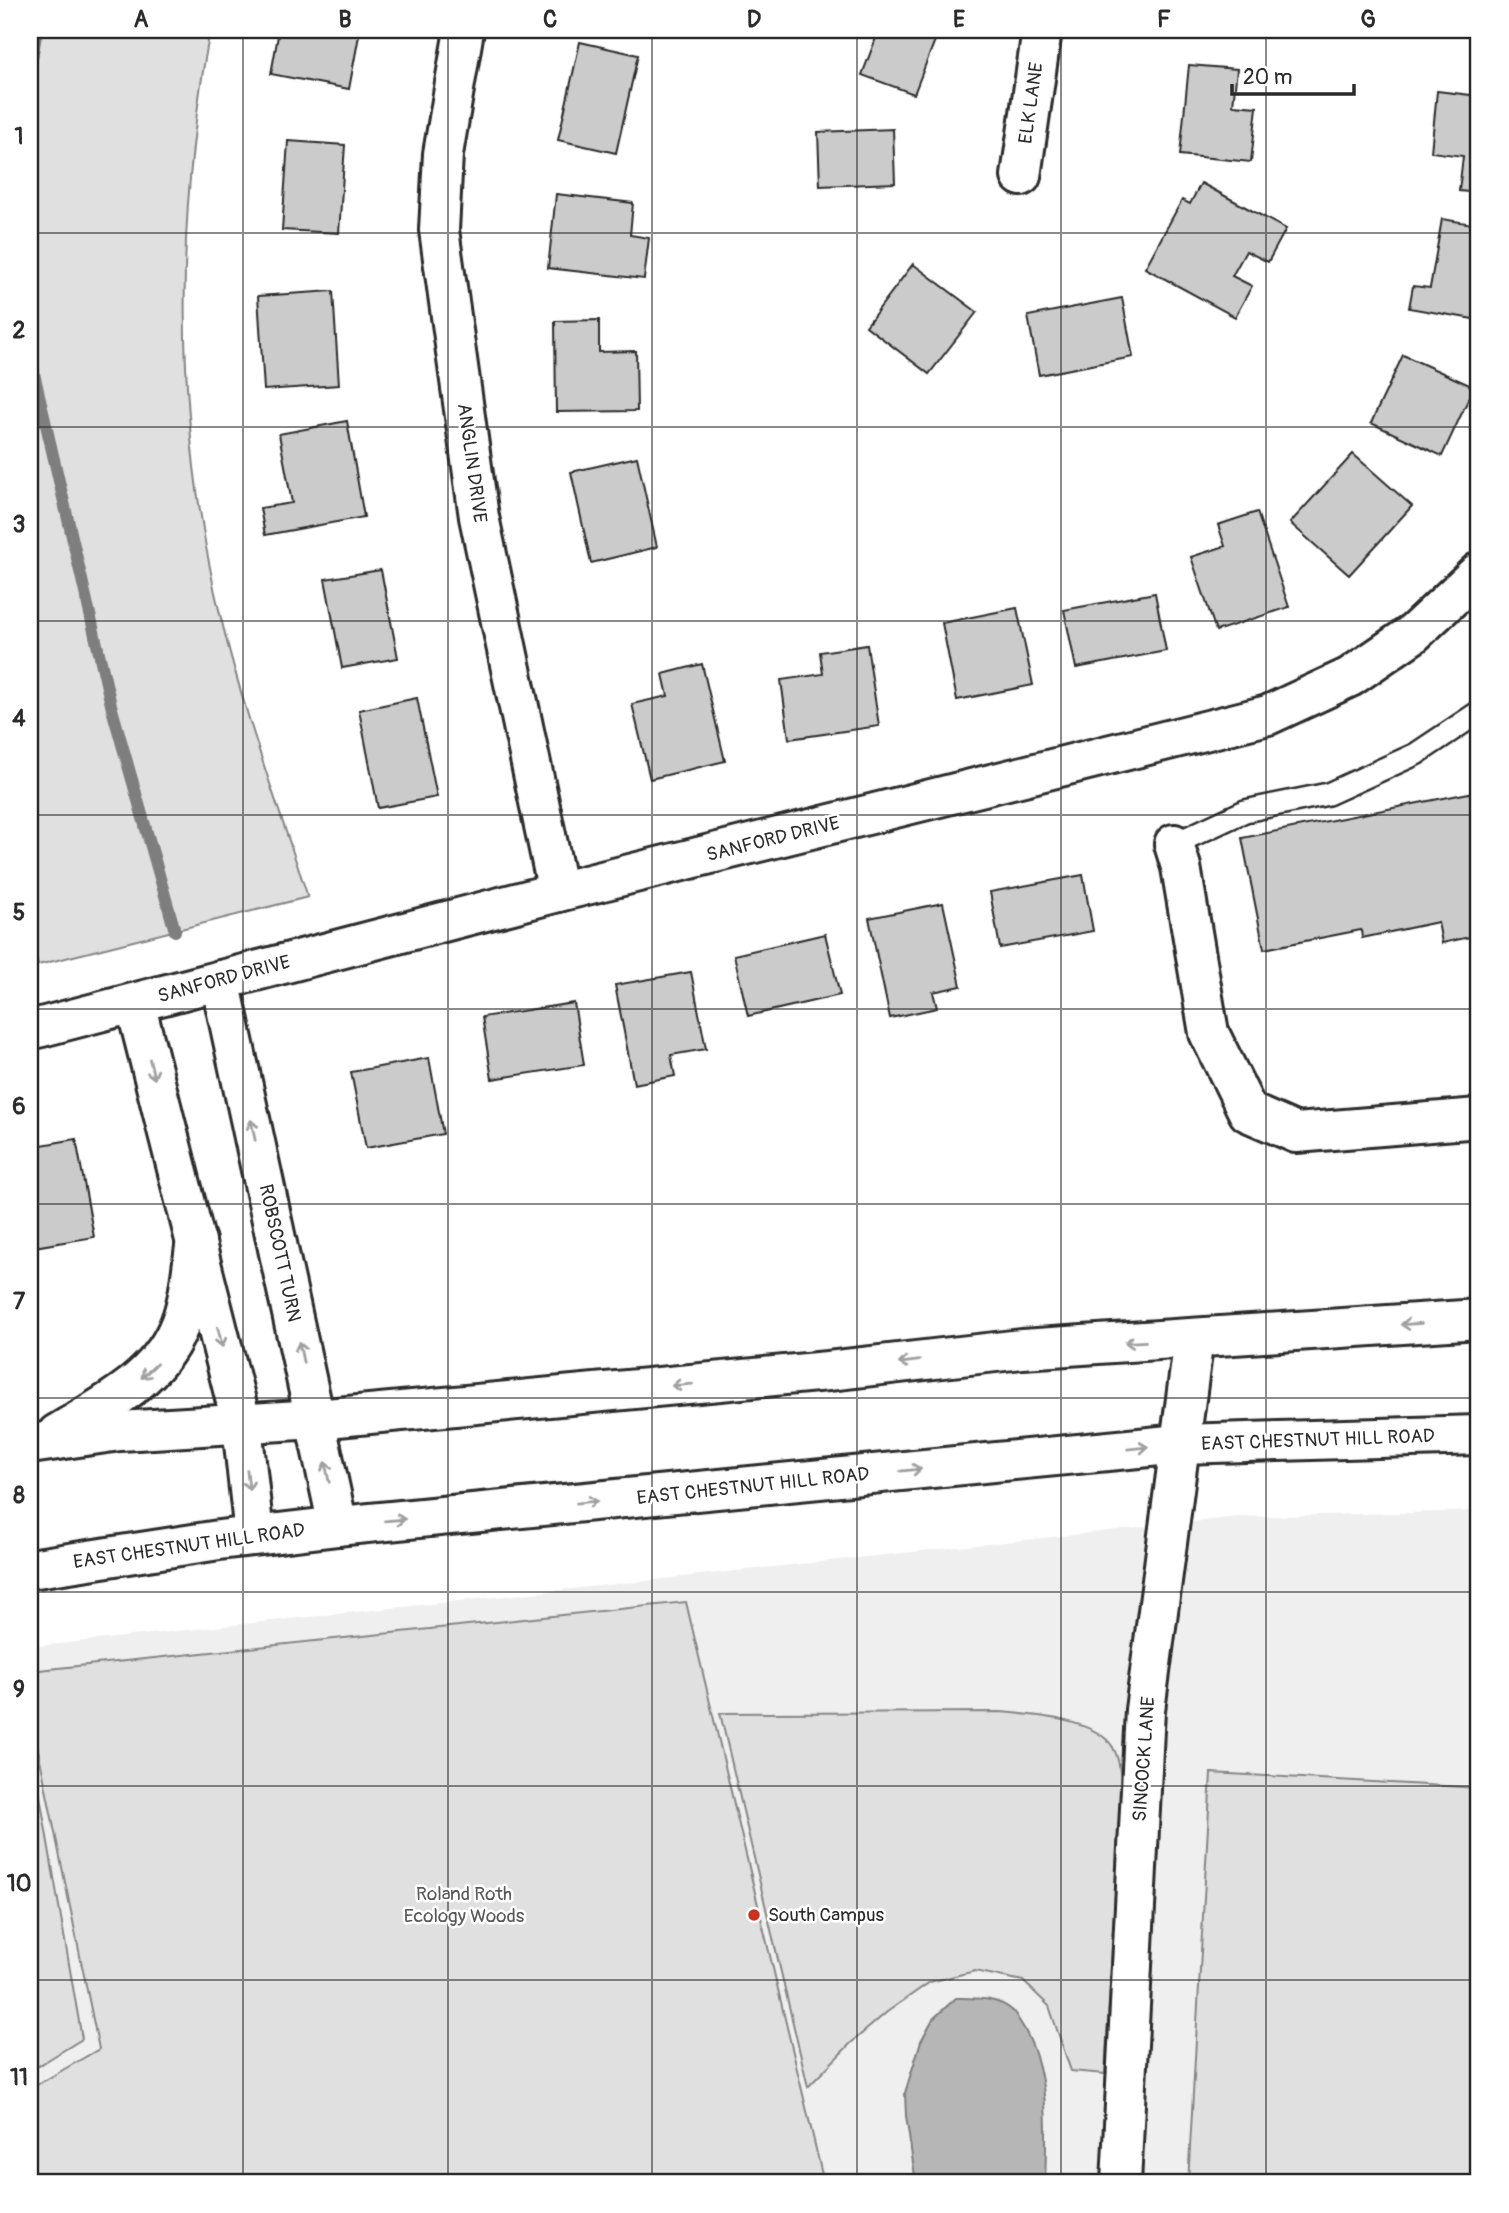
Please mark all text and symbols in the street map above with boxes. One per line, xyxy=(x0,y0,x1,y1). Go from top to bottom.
text: A xyxy=(134,5,149,34)
text: B xyxy=(338,5,352,34)
text: C xyxy=(543,5,557,34)
text: D xyxy=(747,5,761,34)
text: E xyxy=(953,5,965,34)
text: F xyxy=(1157,5,1171,34)
text: G xyxy=(1360,5,1376,34)
scale bar xyxy=(1232,52,1355,96)
street label: ELK LANE xyxy=(1013,61,1049,145)
text: 20 m xyxy=(1243,64,1292,91)
text: 1 xyxy=(15,122,24,151)
text: 2 xyxy=(13,316,26,345)
street label: ANGLIN DRIVE xyxy=(452,402,492,524)
text: 3 xyxy=(13,510,25,539)
text: 4 xyxy=(12,704,26,733)
street label: SANFORD DRIVE xyxy=(704,811,842,867)
text: 5 xyxy=(13,898,25,927)
street label: SANFORD DRIVE xyxy=(155,950,293,1008)
one-way arrow xyxy=(146,1057,159,1080)
text: 6 xyxy=(12,1092,26,1121)
one-way arrow xyxy=(245,1119,259,1142)
street label: ROBSCOTT TURN xyxy=(254,1182,306,1324)
text: 7 xyxy=(13,1287,26,1316)
one-way arrow xyxy=(1400,1317,1423,1330)
one-way arrow xyxy=(214,1325,227,1348)
one-way arrow xyxy=(1124,1335,1147,1348)
one-way arrow xyxy=(294,1341,308,1364)
one-way arrow xyxy=(898,1355,921,1368)
one-way arrow xyxy=(141,1363,158,1380)
one-way arrow xyxy=(672,1379,694,1392)
street label: EAST CHESTNUT HILL ROAD xyxy=(1201,1424,1435,1456)
one-way arrow xyxy=(1126,1441,1149,1454)
one-way arrow xyxy=(320,1461,334,1484)
street label: EAST CHESTNUT HILL ROAD xyxy=(636,1462,870,1510)
one-way arrow xyxy=(900,1463,922,1476)
one-way arrow xyxy=(241,1468,254,1491)
text: 8 xyxy=(13,1481,25,1510)
one-way arrow xyxy=(576,1495,598,1508)
one-way arrow xyxy=(383,1513,405,1526)
street label: EAST CHESTNUT HILL ROAD xyxy=(72,1518,306,1574)
text: 9 xyxy=(13,1675,25,1704)
street label: SINCOCK LANE xyxy=(1128,1696,1160,1822)
text: 10 xyxy=(7,1869,31,1898)
park label: Roland Roth Ecology Woods xyxy=(404,1882,525,1928)
place label: South Campus xyxy=(768,1903,884,1927)
marker: South Campus xyxy=(746,1907,762,1923)
text: 11 xyxy=(10,2063,28,2092)

